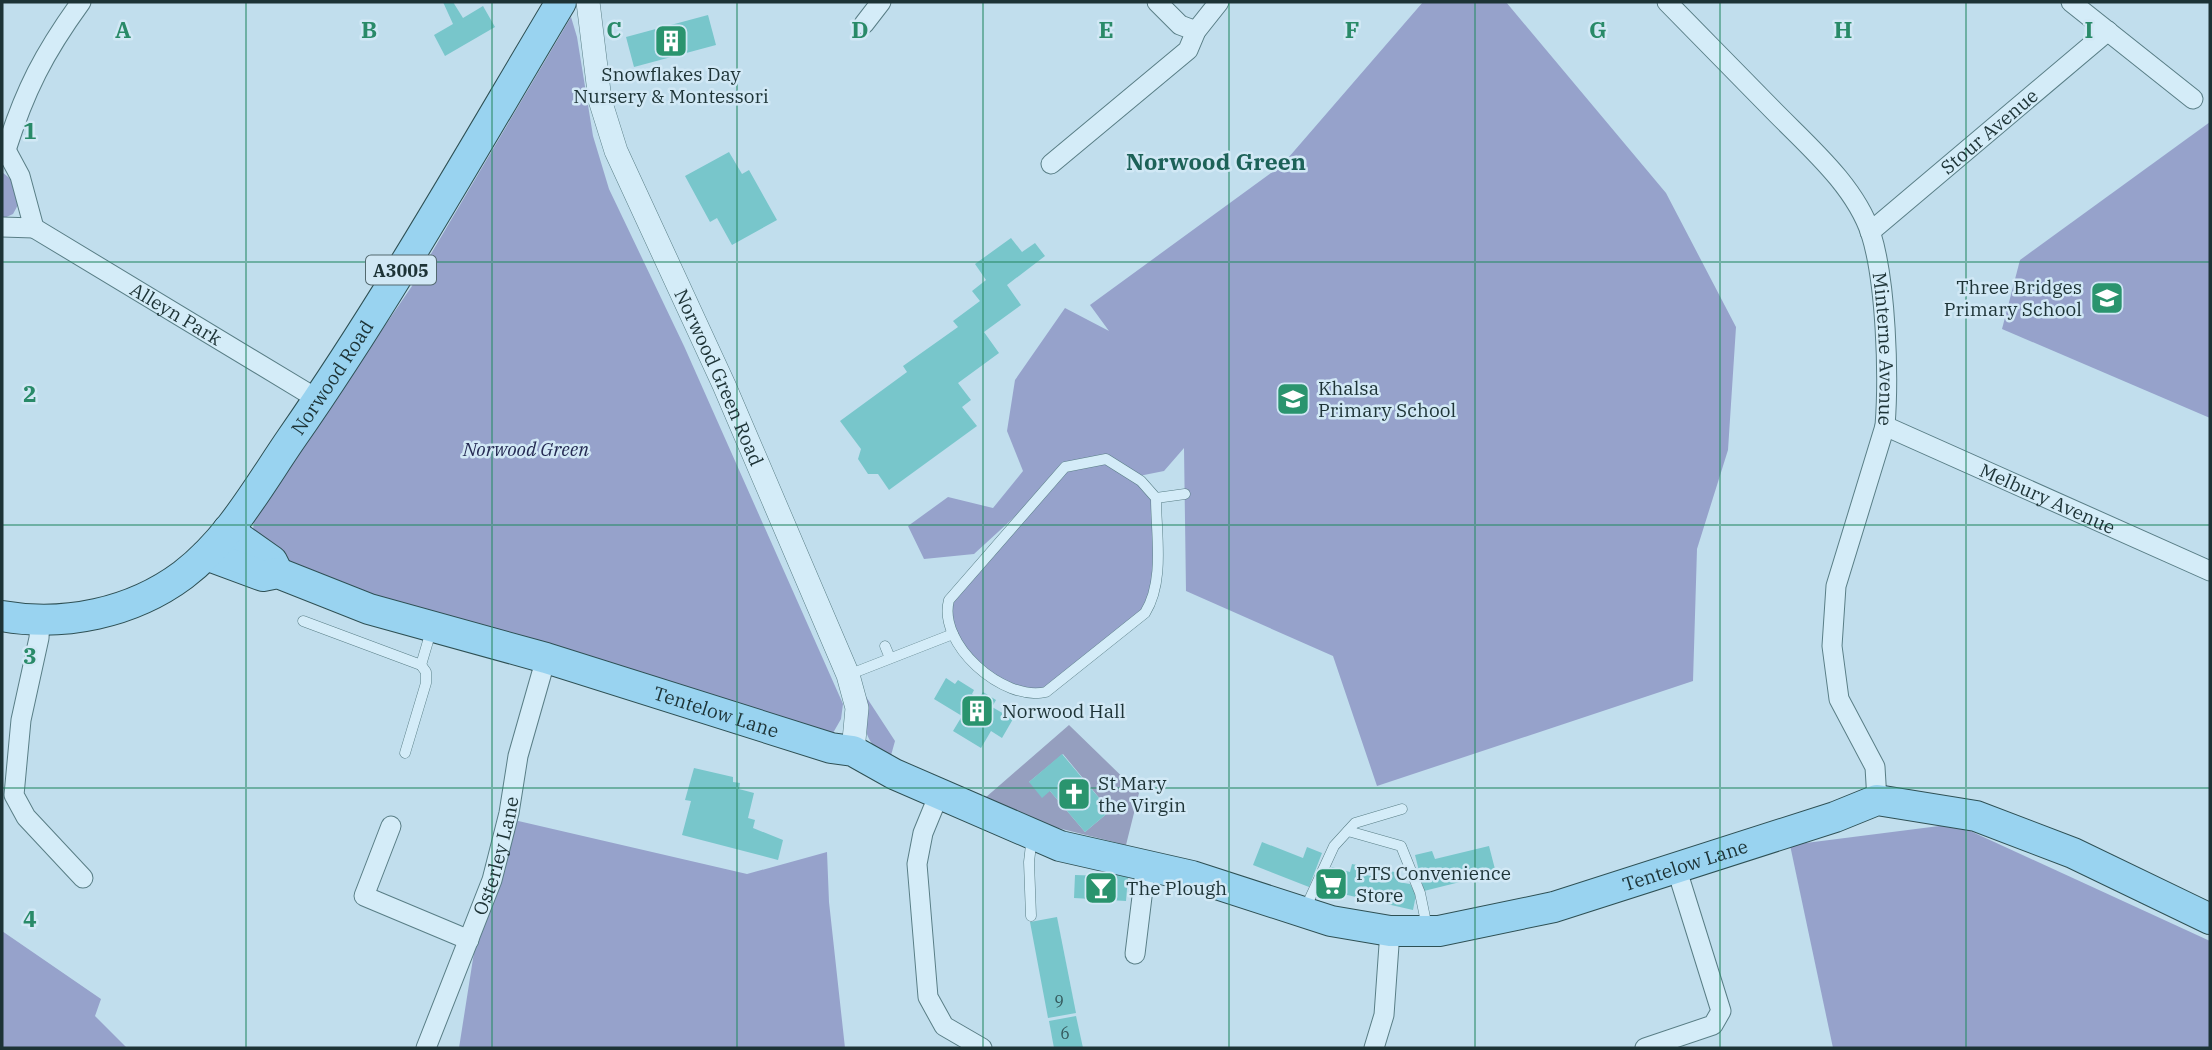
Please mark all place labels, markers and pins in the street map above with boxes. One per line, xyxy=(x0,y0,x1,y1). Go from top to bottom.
building icon: Snowflakes Day Nursery & Montessori xyxy=(652,22,690,60)
place label: Snowflakes Day Nursery & Montessori xyxy=(573,62,769,108)
place label: Three Bridges Primary School xyxy=(1944,275,2082,321)
school or university icon: Three Bridges Primary School xyxy=(2088,279,2126,317)
place label: Khalsa Primary School xyxy=(1318,376,1457,422)
school or university icon: Khalsa Primary School xyxy=(1274,380,1312,418)
building icon: Norwood Hall xyxy=(958,692,996,730)
place label: Norwood Hall xyxy=(1002,699,1126,723)
place label: St Mary the Virgin xyxy=(1098,771,1186,817)
church icon: St Mary the Virgin xyxy=(1055,775,1093,813)
place label: PTS Convenience Store xyxy=(1356,861,1511,907)
supermarket icon: PTS Convenience Store xyxy=(1312,865,1350,903)
bar icon: The Plough xyxy=(1082,869,1120,907)
place label: The Plough xyxy=(1126,876,1227,900)

